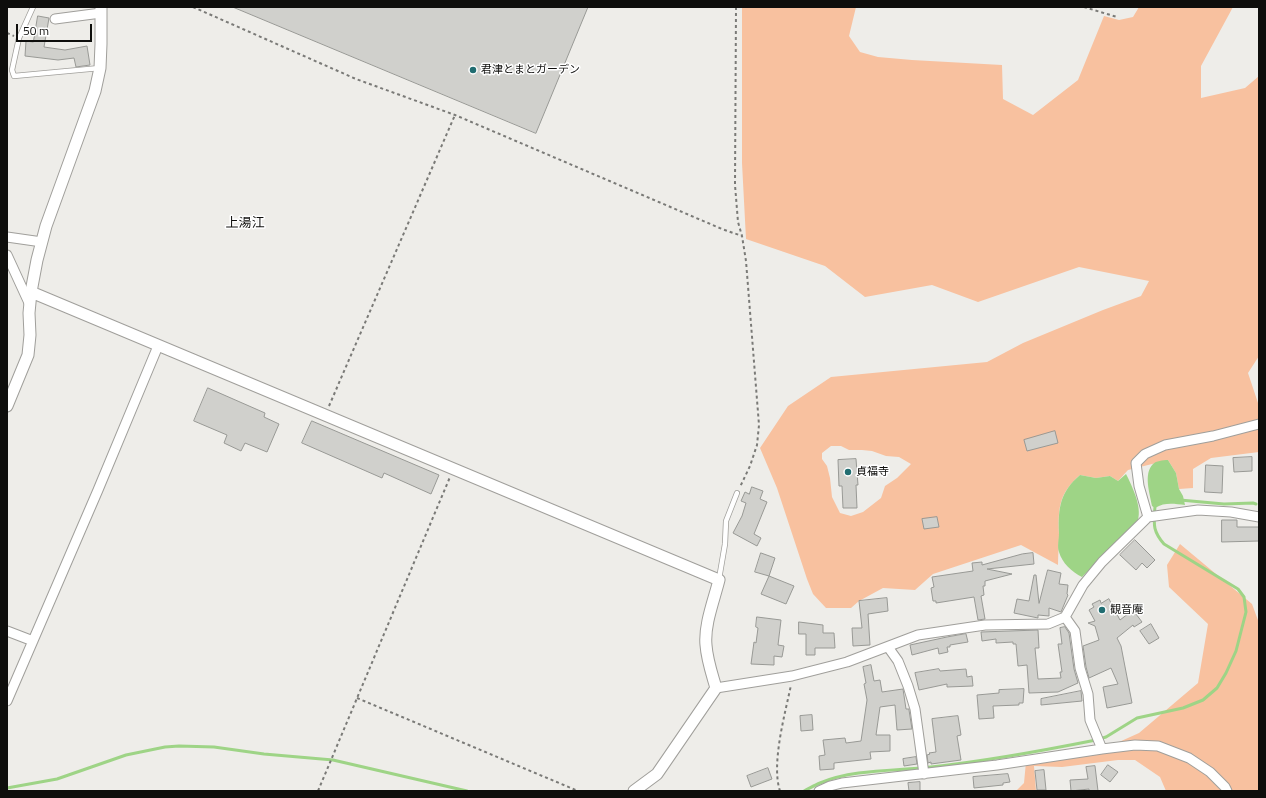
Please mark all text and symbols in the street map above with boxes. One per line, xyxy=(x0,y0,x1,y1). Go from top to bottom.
scale bar xyxy=(18,16,94,42)
text: 50 m xyxy=(23,21,49,40)
place label: 君津とまとガーデン xyxy=(481,63,580,77)
marker: 君津とまとガーデン xyxy=(468,65,478,75)
district label: 上湯江 xyxy=(226,216,264,232)
place label: 貞福寺 xyxy=(856,465,889,479)
marker: 貞福寺 xyxy=(843,467,853,477)
place label: 観音庵 xyxy=(1110,603,1143,617)
marker: 観音庵 xyxy=(1097,605,1107,615)

